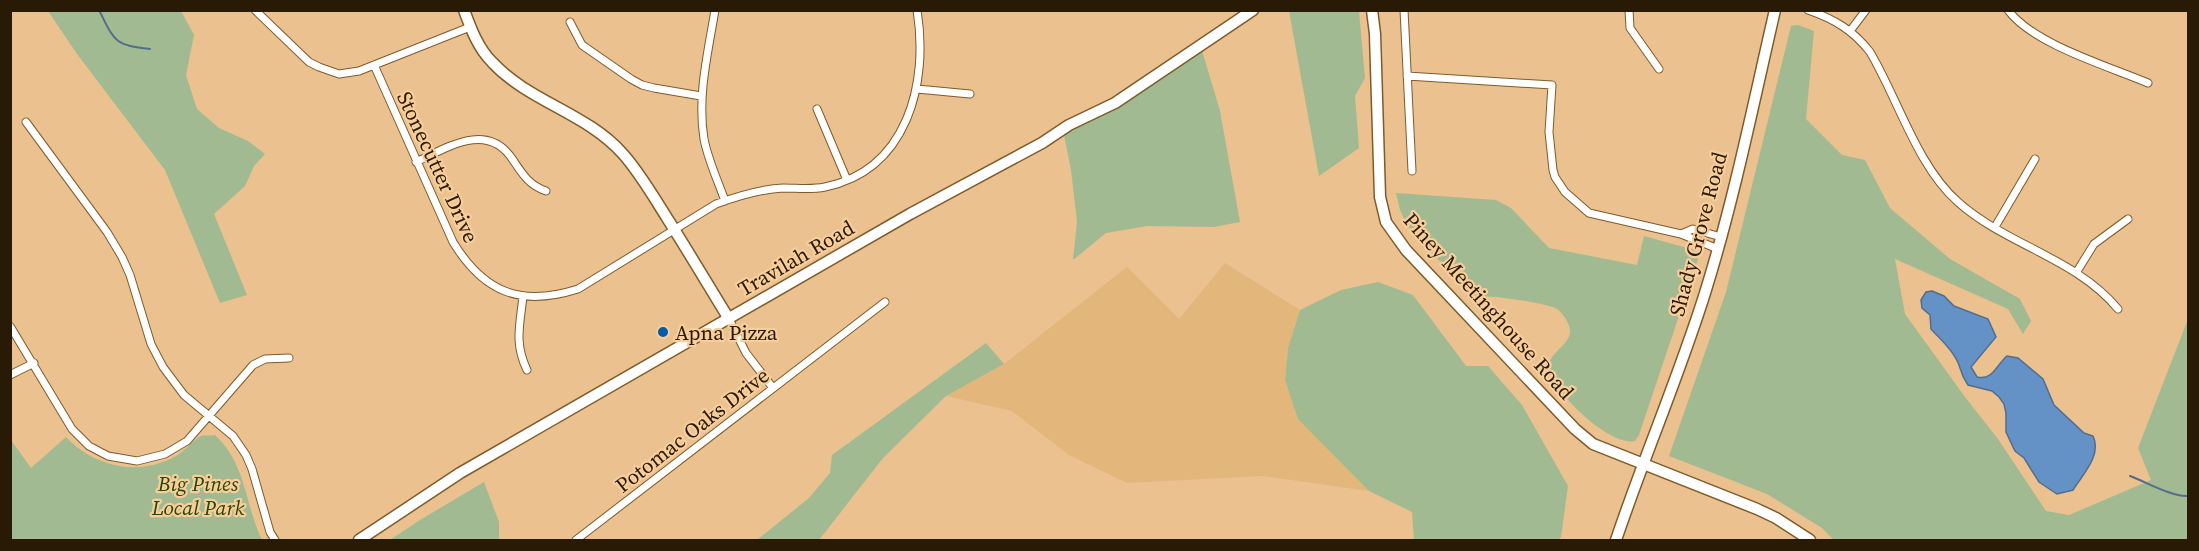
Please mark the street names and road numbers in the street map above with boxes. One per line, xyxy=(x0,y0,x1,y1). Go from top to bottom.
street label: Stonecutter Drive xyxy=(390,87,486,247)
street label: Shady Grove Road xyxy=(1662,148,1734,319)
street label: Piney Meetinghouse Road xyxy=(1397,206,1581,406)
street label: Travilah Road xyxy=(733,213,859,303)
street label: Potomac Oaks Drive xyxy=(609,361,775,499)

